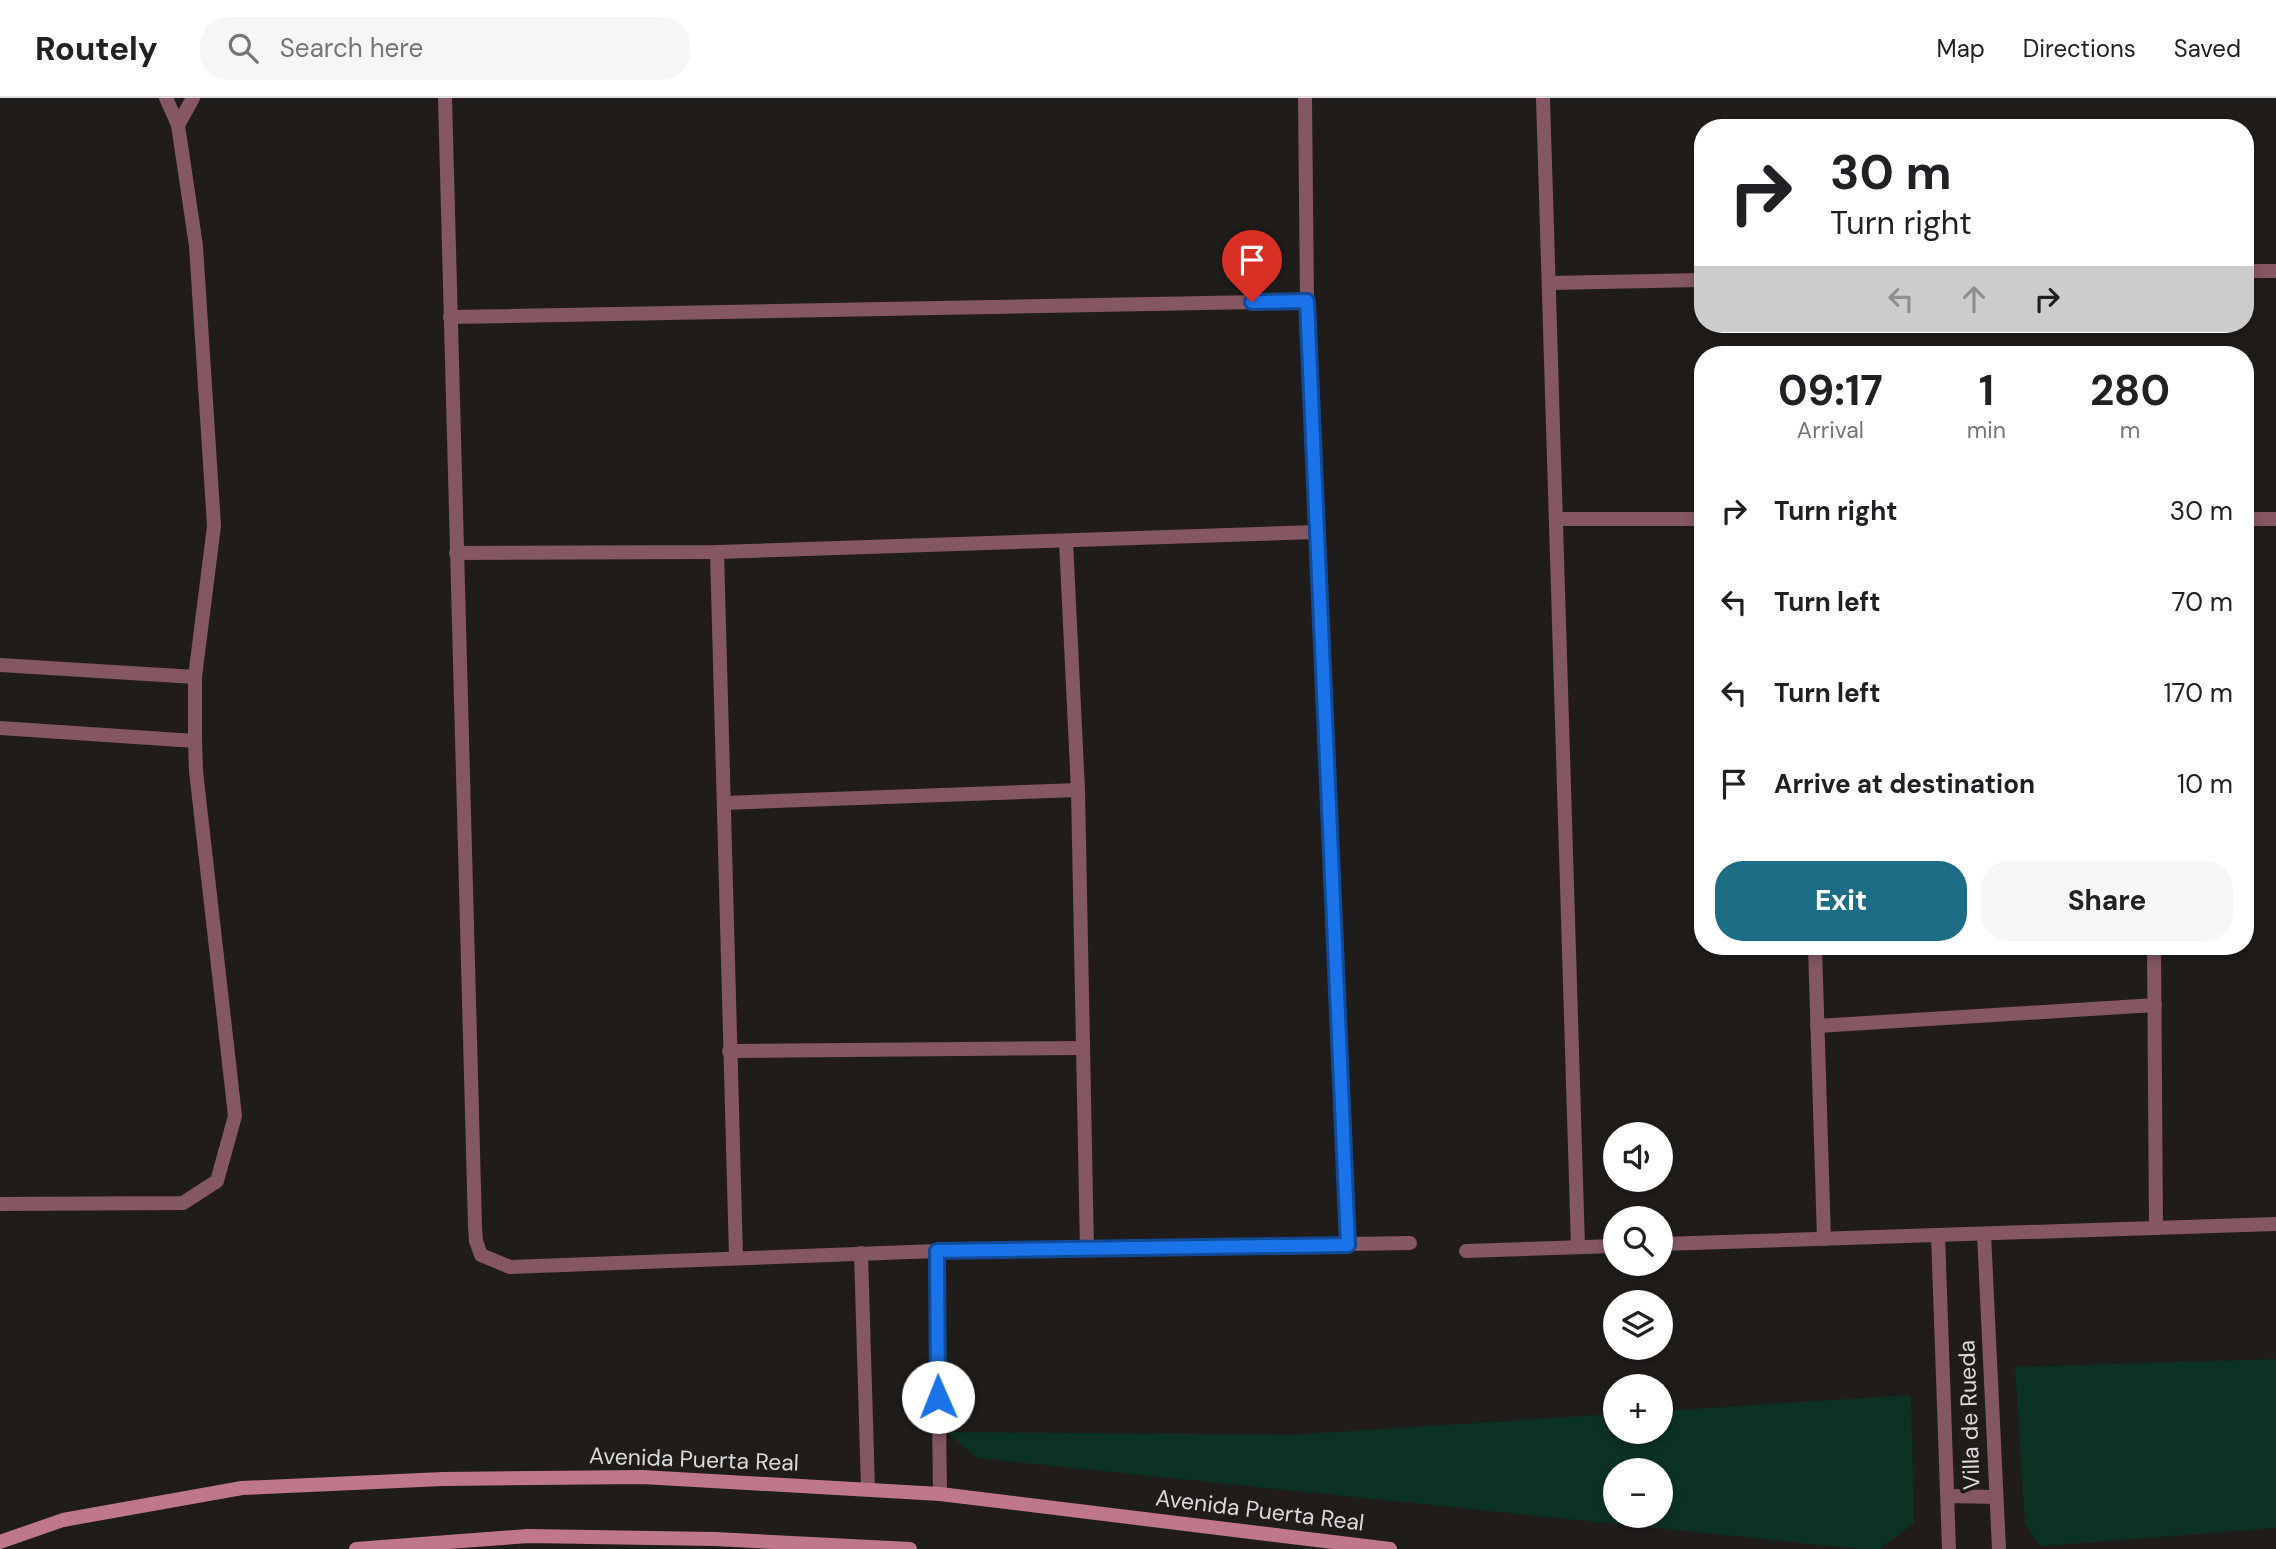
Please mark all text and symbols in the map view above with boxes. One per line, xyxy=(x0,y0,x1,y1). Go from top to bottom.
search box xyxy=(200,17,690,80)
text: Routely xyxy=(35,27,158,70)
icon: search xyxy=(224,29,262,67)
text: Search here xyxy=(280,31,423,65)
text: Map xyxy=(1937,33,1985,64)
text: Directions xyxy=(2023,33,2136,64)
text: Saved xyxy=(2174,33,2241,64)
text: 30 m xyxy=(1830,140,1952,204)
icon: right xyxy=(1715,147,1806,238)
text: Turn right xyxy=(1830,202,1972,244)
pin xyxy=(1222,230,1282,302)
icon: arrive xyxy=(1233,241,1271,279)
icon: left xyxy=(1882,280,1920,318)
icon: ahead xyxy=(1955,280,1993,318)
icon: right xyxy=(2028,280,2066,318)
text: 09:17 xyxy=(1778,363,1883,418)
text: 1 xyxy=(1979,363,1994,418)
text: 280 xyxy=(2090,363,2170,418)
text: Arrival xyxy=(1797,415,1864,445)
text: min xyxy=(1967,415,2006,445)
text: m xyxy=(2120,415,2140,445)
icon: right xyxy=(1715,492,1753,530)
text: Turn right xyxy=(1774,494,1898,528)
text: 30 m xyxy=(2170,494,2233,528)
icon: left xyxy=(1715,583,1753,621)
text: Turn left xyxy=(1774,585,1881,619)
text: 70 m xyxy=(2172,585,2233,619)
icon: left xyxy=(1715,674,1753,712)
text: Turn left xyxy=(1774,676,1881,710)
text: 170 m xyxy=(2164,676,2233,710)
icon: arrive xyxy=(1715,765,1753,803)
text: Arrive at destination xyxy=(1774,767,2035,801)
text: 10 m xyxy=(2177,767,2233,801)
button: Exit xyxy=(1715,861,1967,941)
button: Share xyxy=(1981,861,2233,941)
map controls xyxy=(1603,1122,1673,1528)
button: sound xyxy=(1603,1122,1673,1192)
button: search xyxy=(1603,1206,1673,1276)
button: layers xyxy=(1603,1290,1673,1360)
street label: Villa de Rueda xyxy=(1951,1339,1987,1491)
position arrow xyxy=(901,1360,975,1434)
button: + xyxy=(1603,1374,1673,1444)
street label: Avenida Puerta Real xyxy=(589,1440,799,1478)
button: − xyxy=(1603,1458,1673,1528)
street label: Avenida Puerta Real xyxy=(1154,1482,1366,1538)

